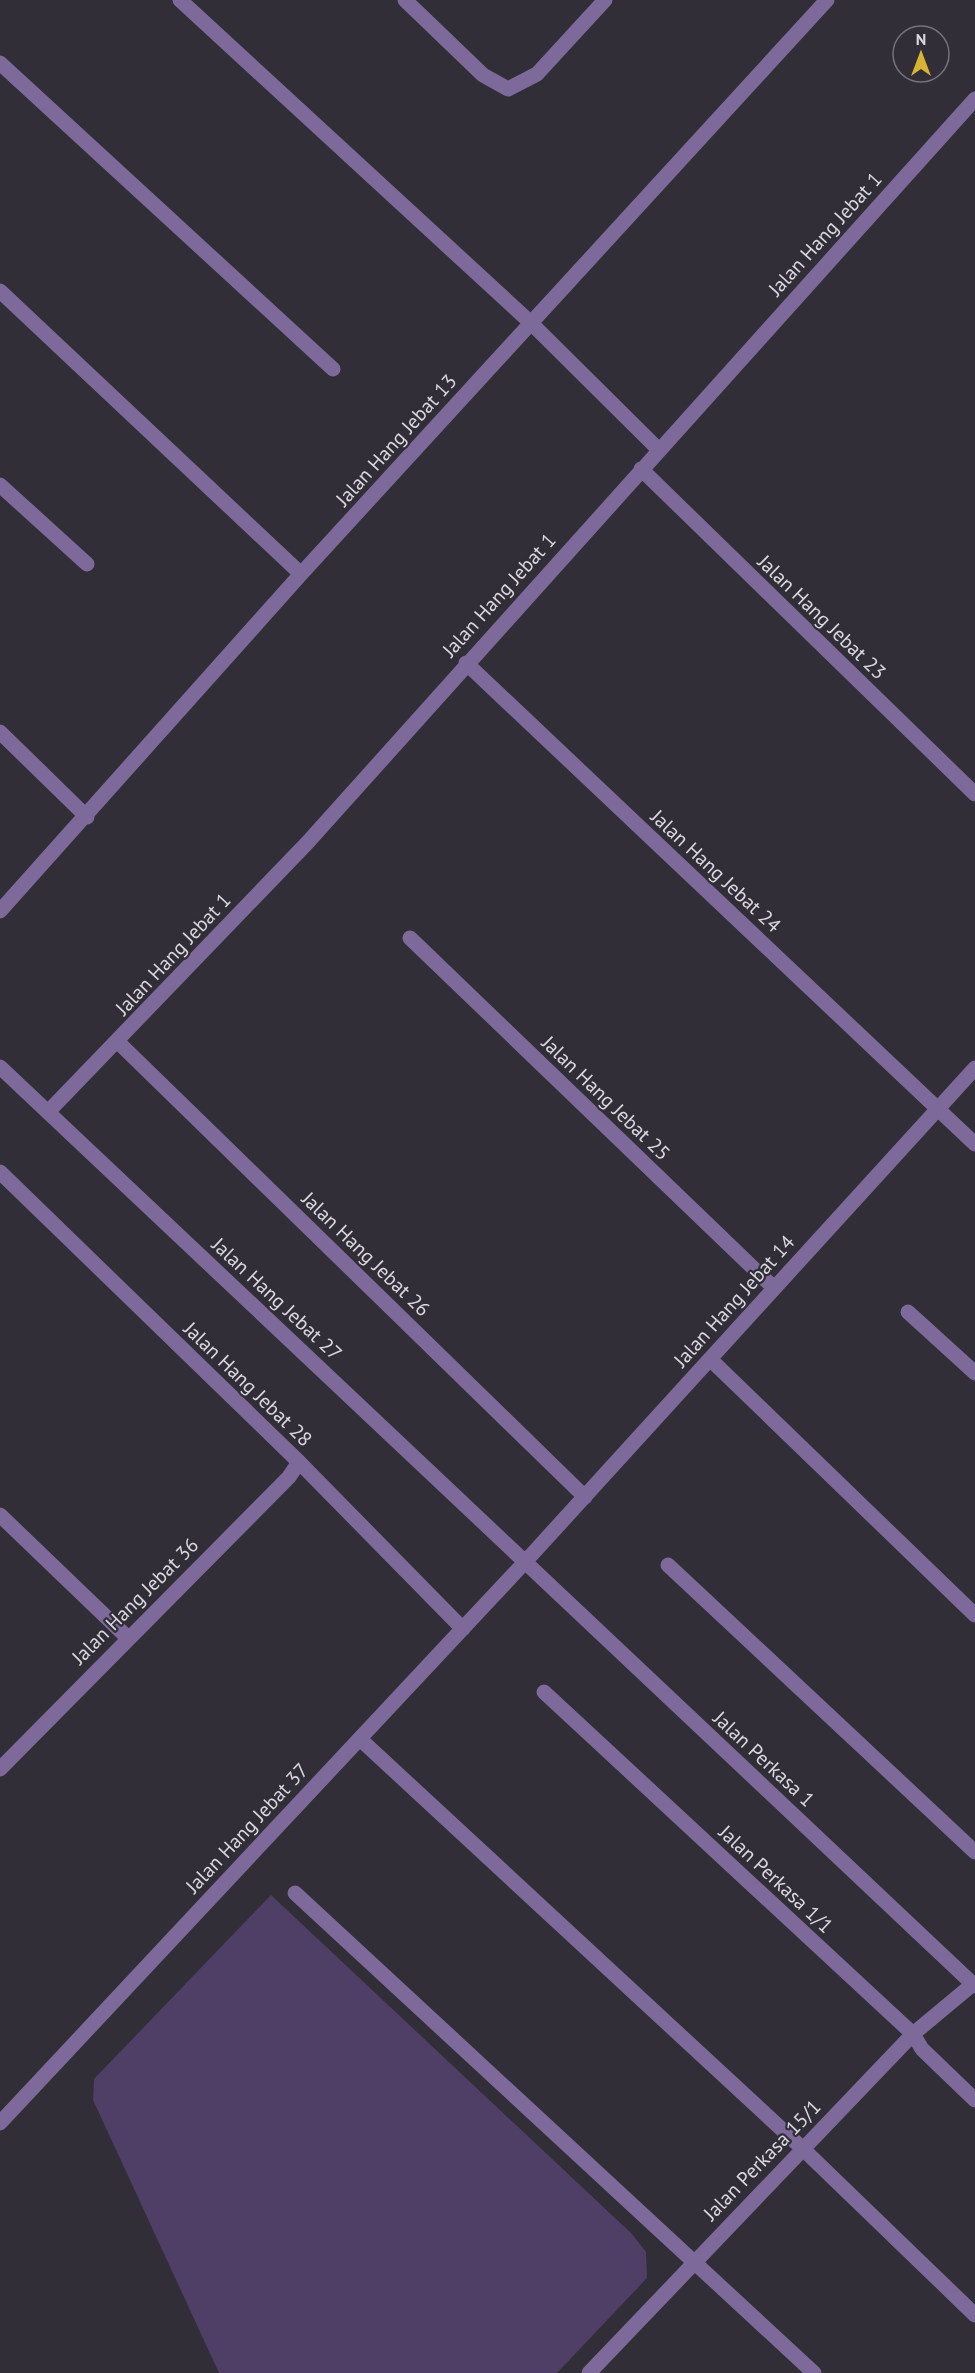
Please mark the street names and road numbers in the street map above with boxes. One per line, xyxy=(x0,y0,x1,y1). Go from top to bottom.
street label: Jalan Hang Jebat 1 xyxy=(762,167,887,302)
street label: Jalan Hang Jebat 13 xyxy=(329,369,462,512)
street label: Jalan Hang Jebat 1 xyxy=(436,528,561,663)
street label: Jalan Hang Jebat 23 xyxy=(752,548,892,685)
street label: Jalan Hang Jebat 24 xyxy=(645,803,787,938)
street label: Jalan Hang Jebat 1 xyxy=(109,887,236,1021)
street label: Jalan Hang Jebat 25 xyxy=(536,1029,676,1166)
street label: Jalan Hang Jebat 26 xyxy=(296,1185,436,1322)
street label: Jalan Hang Jebat 14 xyxy=(667,1230,800,1373)
street label: Jalan Hang Jebat 27 xyxy=(206,1231,348,1366)
street label: Jalan Hang Jebat 28 xyxy=(178,1315,318,1452)
street label: Jalan Hang Jebat 36 xyxy=(65,1532,204,1671)
street label: Jalan Perkasa 1 xyxy=(707,1705,820,1813)
street label: Jalan Hang Jebat 37 xyxy=(179,1757,314,1899)
street label: Jalan Perkasa 1/1 xyxy=(713,1819,839,1939)
street label: Jalan Perkasa 15/1 xyxy=(697,2094,826,2227)

